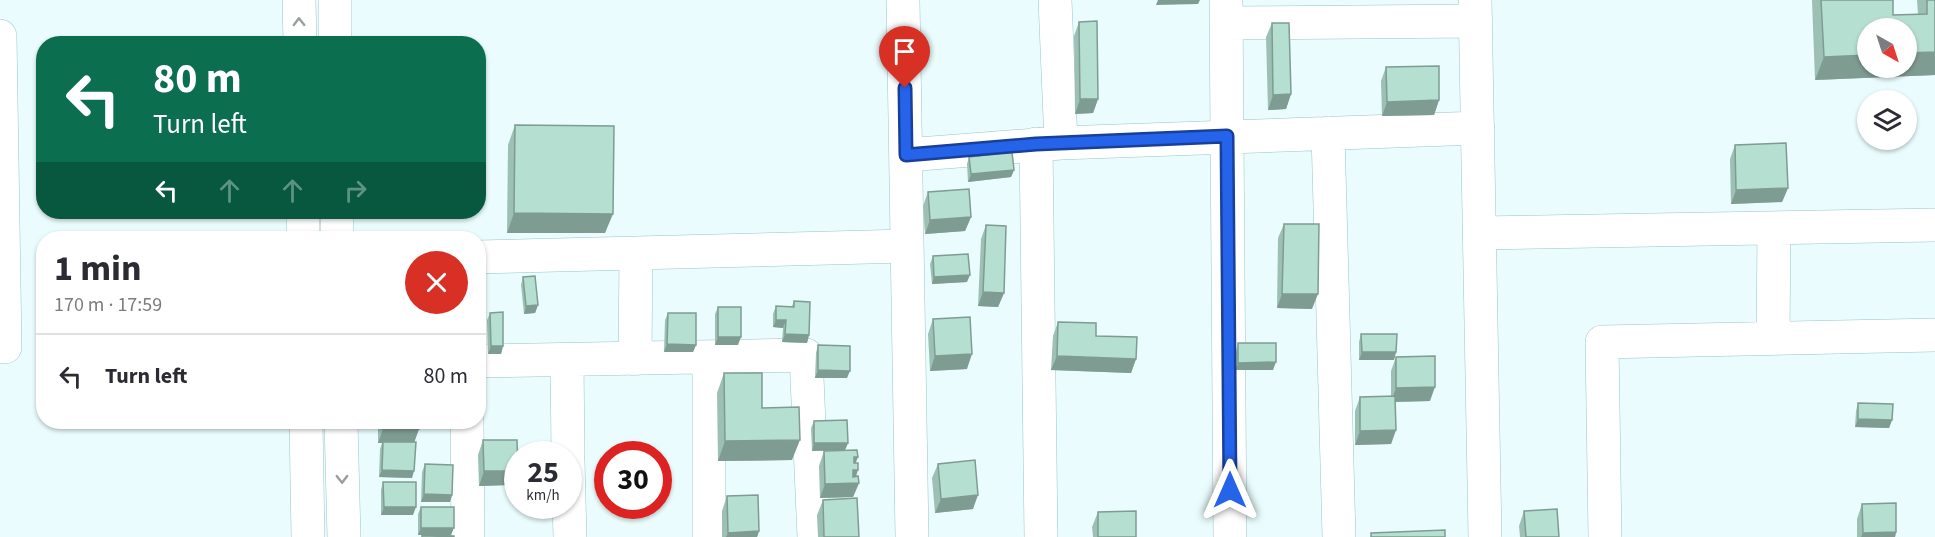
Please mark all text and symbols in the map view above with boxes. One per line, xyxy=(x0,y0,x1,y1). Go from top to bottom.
one-way arrow xyxy=(293,17,305,26)
north arrow xyxy=(1857,18,1917,78)
map controls xyxy=(1857,18,1917,150)
pin xyxy=(879,26,930,88)
icon: arrive xyxy=(888,35,921,68)
text: 80 m xyxy=(153,49,242,109)
icon: left xyxy=(54,60,132,138)
button: layers xyxy=(1857,90,1917,150)
text: Turn left xyxy=(153,105,247,144)
icon: left xyxy=(150,174,183,207)
icon: ahead xyxy=(213,174,246,207)
icon: ahead xyxy=(276,174,309,207)
icon: right xyxy=(339,174,372,207)
text: 1 min xyxy=(54,243,142,294)
button: close xyxy=(405,251,468,314)
text: 170 m · 17:59 xyxy=(54,291,162,319)
icon: left xyxy=(54,360,87,393)
text: Turn left xyxy=(105,360,187,392)
text: 80 m xyxy=(423,360,468,392)
speed limit sign: 30 xyxy=(594,441,672,519)
text: 25 xyxy=(527,451,559,494)
position arrow xyxy=(1198,458,1262,522)
one-way arrow xyxy=(336,475,349,484)
text: km/h xyxy=(526,485,560,506)

